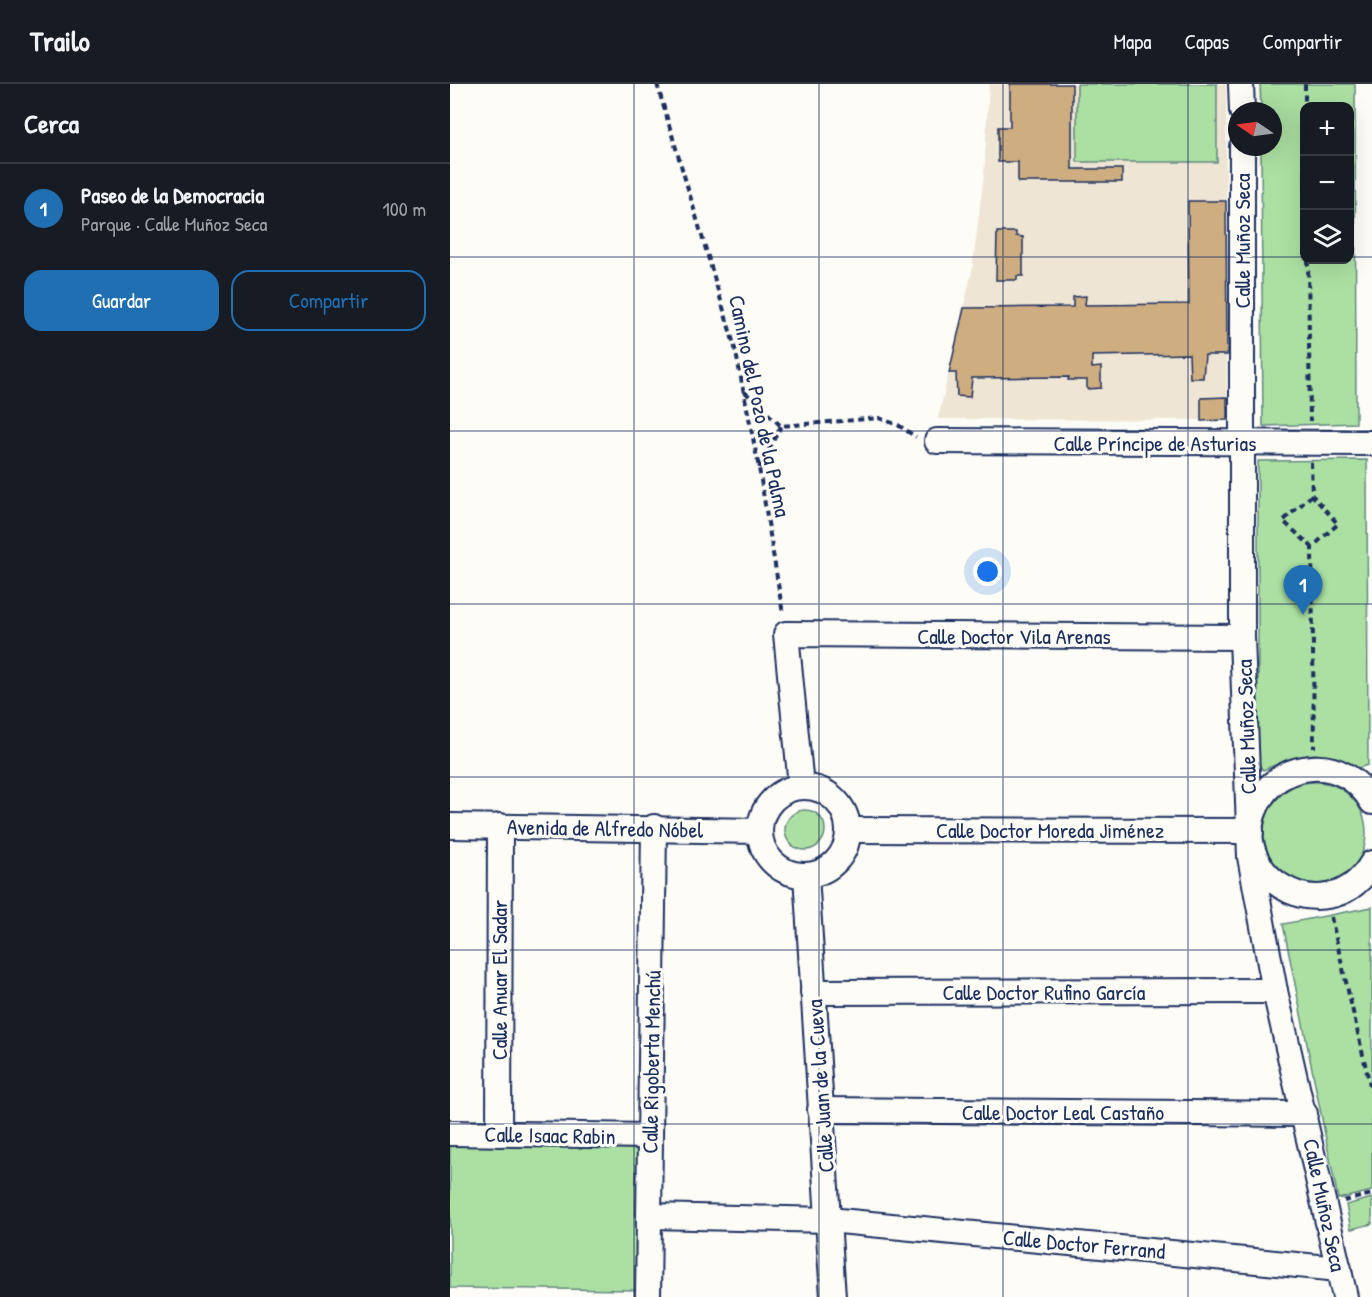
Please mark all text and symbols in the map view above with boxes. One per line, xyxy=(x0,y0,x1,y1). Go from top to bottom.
text: Trailo xyxy=(30,22,90,60)
text: Mapa xyxy=(1113,27,1151,56)
text: Capas xyxy=(1184,27,1229,56)
text: Compartir xyxy=(1262,27,1342,56)
north arrow xyxy=(1228,102,1282,156)
map controls xyxy=(1300,102,1354,264)
button: + xyxy=(1300,102,1354,156)
text: Cerca xyxy=(24,106,79,141)
button: − xyxy=(1300,156,1354,210)
street label: Calle Muñoz Seca xyxy=(1227,173,1257,309)
text: Paseo de la Democracia xyxy=(81,180,264,210)
text: 1 xyxy=(40,195,47,222)
text: 100 m xyxy=(383,195,426,222)
text: Parque · Calle Muñoz Seca xyxy=(81,210,267,237)
button: layers xyxy=(1300,210,1354,264)
button: Guardar xyxy=(24,270,219,331)
button: Compartir xyxy=(231,270,426,331)
street label: Camino del Pozo de la Palma xyxy=(722,292,798,520)
street label: Calle Príncipe de Asturias xyxy=(1053,428,1257,458)
your location xyxy=(973,557,1002,586)
pin: 1 xyxy=(1284,566,1322,615)
street label: Calle Doctor Vila Arenas xyxy=(917,621,1111,651)
street label: Calle Muñoz Seca xyxy=(1229,659,1263,795)
street label: Avenida de Alfredo Nóbel xyxy=(507,811,704,845)
street label: Calle Doctor Moreda Jiménez xyxy=(936,815,1164,845)
street label: Calle Anuar El Sadar xyxy=(484,899,514,1060)
street label: Calle Rigoberta Menchú xyxy=(634,970,668,1154)
street label: Calle Doctor Rufino García xyxy=(943,977,1146,1007)
street label: Calle Juan de la Cueva xyxy=(799,998,841,1174)
street label: Calle Doctor Leal Castaño xyxy=(962,1097,1164,1127)
street label: Calle Isaac Rabin xyxy=(484,1119,616,1151)
street label: Calle Muñoz Seca xyxy=(1296,1136,1354,1275)
street label: Calle Doctor Ferrand xyxy=(1002,1222,1167,1266)

